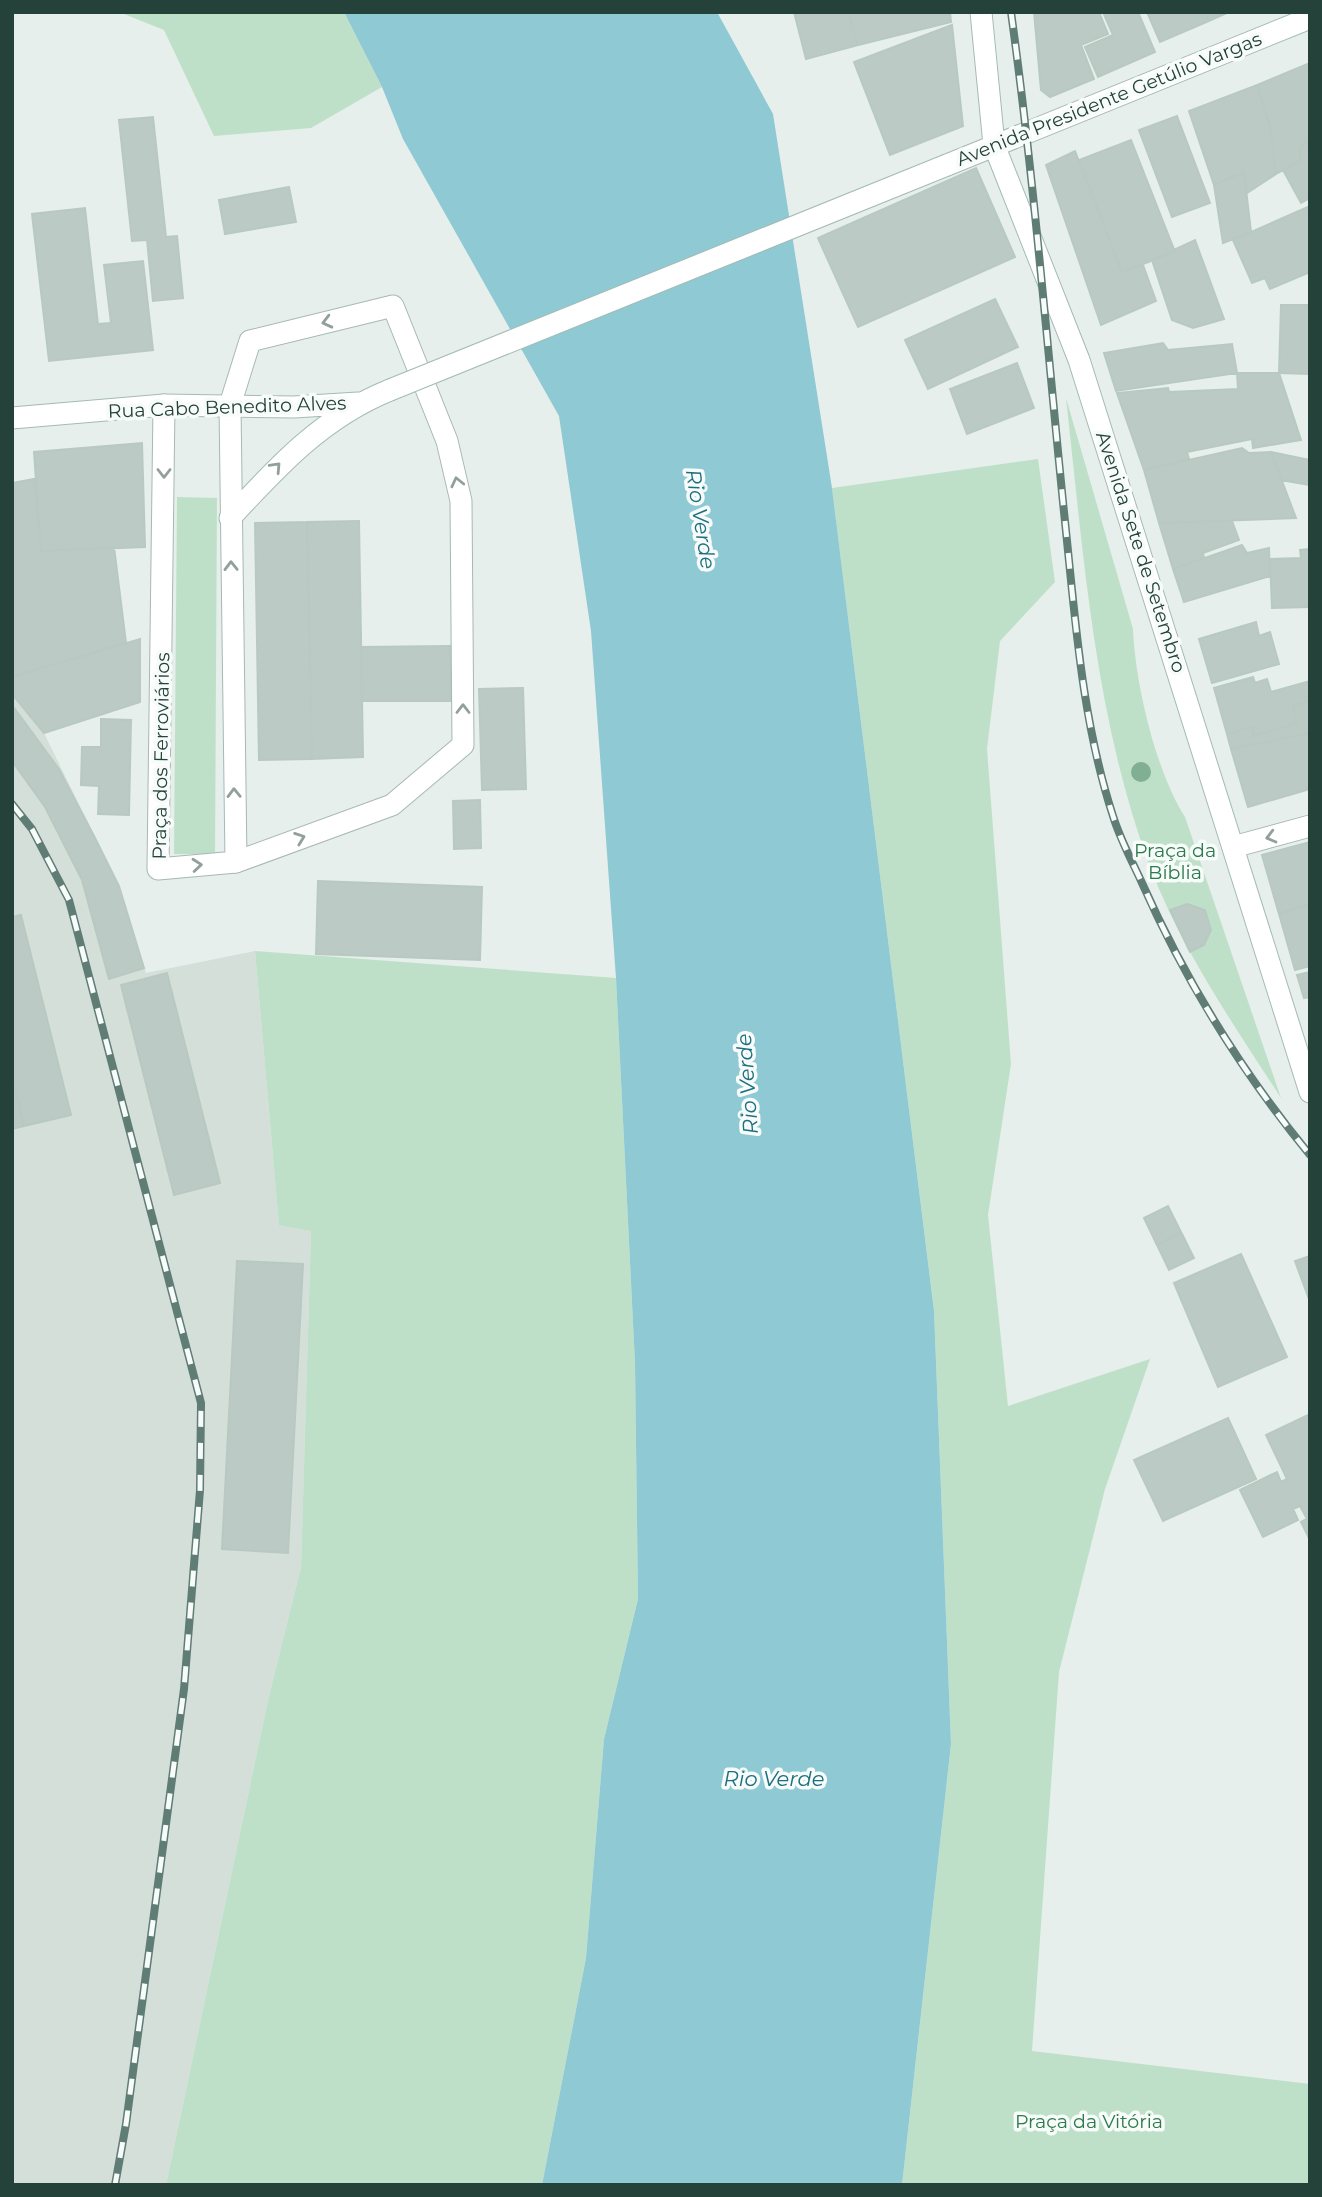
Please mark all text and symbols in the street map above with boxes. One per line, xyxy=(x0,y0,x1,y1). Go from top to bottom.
street label: Avenida Presidente Getúlio Vargas xyxy=(953,27,1265,171)
one-way arrow xyxy=(321,314,333,328)
street label: Rua Cabo Benedito Alves xyxy=(107,391,347,423)
street label: Avenida Sete de Setembro xyxy=(1091,428,1191,676)
one-way arrow xyxy=(268,462,280,475)
water label: Rio Verde xyxy=(681,467,721,571)
one-way arrow xyxy=(156,469,172,479)
one-way arrow xyxy=(451,476,465,488)
one-way arrow xyxy=(223,560,238,571)
street label: Praça dos Ferroviários xyxy=(148,652,174,860)
one-way arrow xyxy=(455,703,471,713)
one-way arrow xyxy=(227,788,242,799)
one-way arrow xyxy=(1266,829,1278,843)
one-way arrow xyxy=(293,833,305,847)
park label: Praça da Bíblia xyxy=(1134,839,1216,884)
one-way arrow xyxy=(192,858,203,873)
water label: Rio Verde xyxy=(731,1033,763,1135)
water label: Rio Verde xyxy=(724,1766,824,1791)
park label: Praça da Vitória xyxy=(1015,2110,1163,2133)

